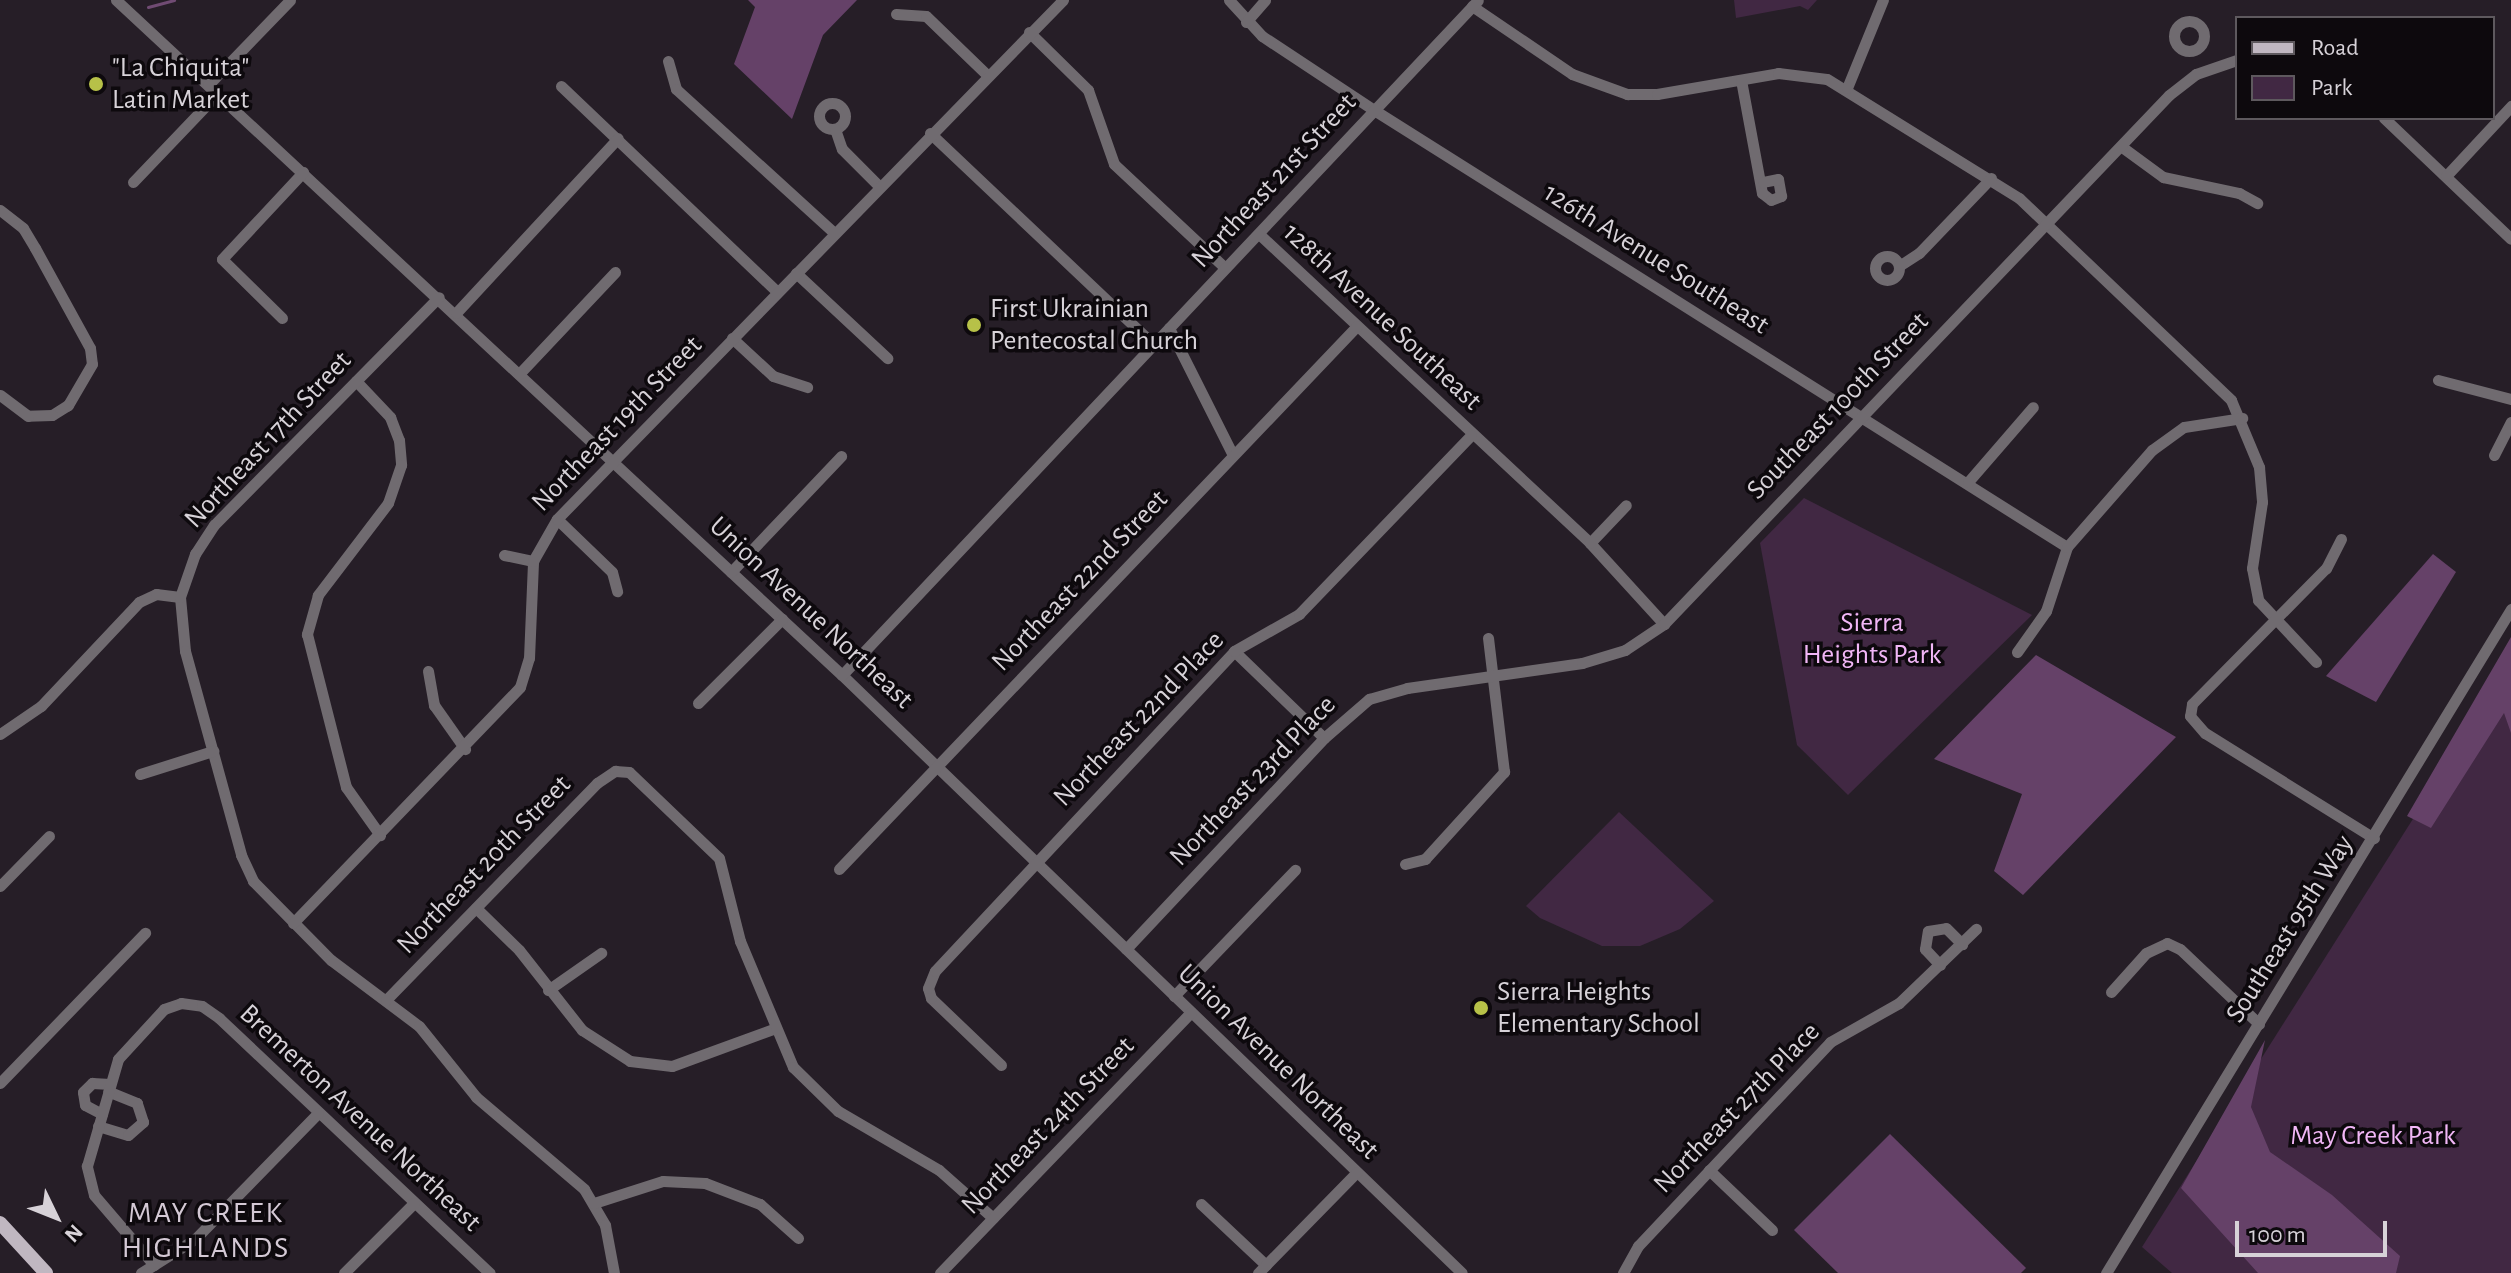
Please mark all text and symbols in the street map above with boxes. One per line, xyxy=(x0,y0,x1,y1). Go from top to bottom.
legend xyxy=(2235,16,2495,120)
text: Road xyxy=(2311,36,2359,60)
place label: "La Chiquita" Latin Market xyxy=(112,51,249,117)
marker: "La Chiquita" Latin Market xyxy=(87,75,105,93)
text: Park xyxy=(2311,76,2352,100)
street label: Northeast 21st Street xyxy=(1184,87,1364,275)
street label: 126th Avenue Southeast xyxy=(1537,176,1775,342)
street label: 128th Avenue Southeast xyxy=(1276,216,1488,418)
place label: First Ukrainian Pentecostal Church xyxy=(990,292,1198,358)
street label: Southeast 100th Street xyxy=(1740,305,1936,507)
marker: First Ukrainian Pentecostal Church xyxy=(965,316,983,334)
street label: Northeast 19th Street xyxy=(525,329,709,519)
street label: Northeast 17th Street xyxy=(177,345,359,535)
street label: Northeast 22nd Street xyxy=(985,483,1175,679)
street label: Union Avenue Northeast xyxy=(702,510,920,716)
park label: Sierra Heights Park xyxy=(1803,606,1941,672)
street label: Northeast 22nd Place xyxy=(1047,624,1231,814)
street label: Northeast 23rd Place xyxy=(1163,688,1343,874)
street label: Northeast 20th Street xyxy=(390,768,578,962)
street label: Southeast 95th Way xyxy=(2219,829,2361,1029)
street label: Union Avenue Northeast xyxy=(1170,957,1386,1167)
place label: Sierra Heights Elementary School xyxy=(1497,975,1700,1041)
street label: Bremerton Avenue Northeast xyxy=(232,997,488,1239)
marker: Sierra Heights Elementary School xyxy=(1472,999,1490,1017)
street label: Northeast 27th Place xyxy=(1647,1015,1827,1201)
street label: Northeast 24th Street xyxy=(954,1030,1142,1222)
park label: May Creek Park xyxy=(2290,1119,2456,1153)
north arrow xyxy=(16,1177,96,1257)
district label: MAY CREEK HIGHLANDS xyxy=(122,1195,290,1266)
scale bar xyxy=(2239,1205,2391,1255)
text: N xyxy=(60,1220,87,1246)
text: 100 m xyxy=(2249,1223,2306,1247)

